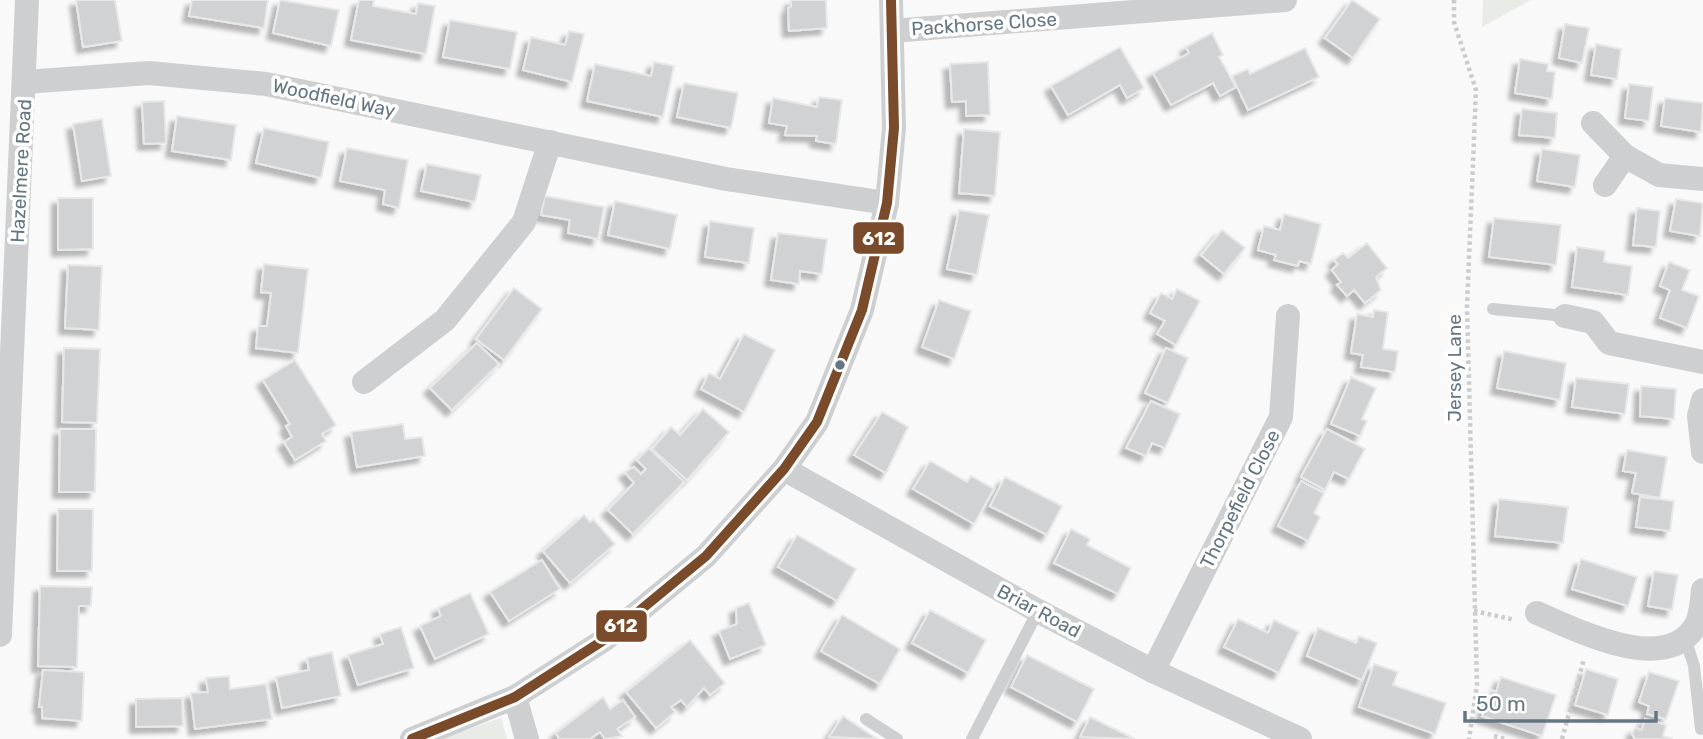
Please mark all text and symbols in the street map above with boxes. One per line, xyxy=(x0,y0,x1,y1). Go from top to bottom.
street label: Packhorse Close xyxy=(910,7,1058,41)
street label: Woodfield Way xyxy=(271,74,397,122)
street label: Hazelmere Road xyxy=(6,99,36,243)
line badge: 612 xyxy=(852,221,905,255)
text: 612 xyxy=(862,227,896,250)
street label: Jersey Lane xyxy=(1443,314,1466,422)
unlabelled marker xyxy=(833,358,847,372)
street label: Thorpefield Close xyxy=(1195,426,1285,572)
street label: Briar Road xyxy=(993,579,1085,643)
line badge: 612 xyxy=(595,609,648,643)
text: 612 xyxy=(604,614,638,637)
scale bar xyxy=(1465,680,1656,724)
text: 50 m xyxy=(1476,691,1526,716)

